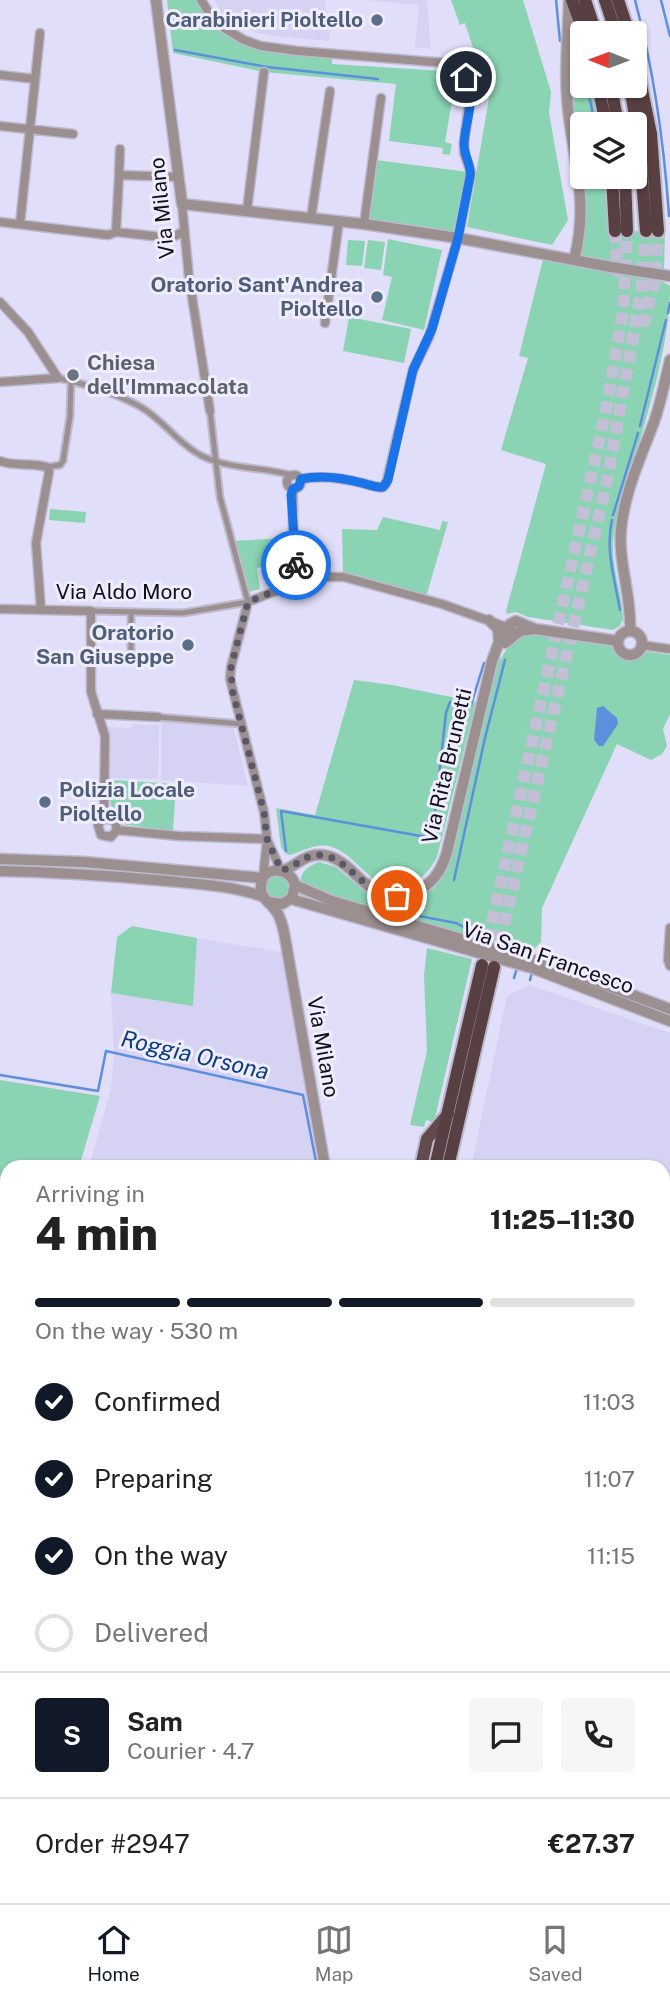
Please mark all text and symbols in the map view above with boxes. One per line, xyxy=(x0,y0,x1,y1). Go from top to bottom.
place label: Carabinieri Pioltello xyxy=(165,7,363,32)
marker: Carabinieri Pioltello xyxy=(369,12,385,28)
north arrow xyxy=(570,21,648,98)
map controls xyxy=(570,21,647,189)
pin xyxy=(436,47,496,107)
icon: home xyxy=(447,58,485,96)
button: layers xyxy=(570,112,647,189)
street label: Via Milano xyxy=(144,156,179,260)
place label: Oratorio Sant'Andrea Pioltello xyxy=(150,272,363,321)
marker: Oratorio Sant'Andrea Pioltello xyxy=(369,289,385,305)
place label: Chiesa dell'Immacolata xyxy=(87,350,249,399)
marker: Chiesa dell'Immacolata xyxy=(65,367,81,383)
courier xyxy=(261,530,331,600)
icon: bike xyxy=(277,546,315,584)
street label: Via Aldo Moro xyxy=(56,579,192,604)
place label: Oratorio San Giuseppe xyxy=(36,620,174,669)
marker: Oratorio San Giuseppe xyxy=(180,637,196,653)
street label: Via Rita Brunetti xyxy=(416,686,477,846)
place label: Polizia Locale Pioltello xyxy=(59,777,195,826)
marker: Polizia Locale Pioltello xyxy=(37,794,53,810)
pin xyxy=(367,866,427,926)
icon: bag xyxy=(378,877,416,915)
street label: Via San Francesco xyxy=(459,916,637,999)
street label: Via Milano xyxy=(302,995,345,1099)
water label: Roggia Orsona xyxy=(119,1024,272,1085)
text: Arriving in xyxy=(35,1180,145,1207)
text: 11:25–11:30 xyxy=(490,1204,635,1235)
text: 4 min xyxy=(35,1206,158,1260)
text: On the way · 530 m xyxy=(35,1317,238,1344)
icon: check xyxy=(35,1383,73,1421)
text: Confirmed xyxy=(94,1386,221,1417)
text: 11:03 xyxy=(583,1388,635,1415)
icon: check xyxy=(35,1460,73,1498)
text: Preparing xyxy=(94,1463,213,1494)
text: 11:07 xyxy=(584,1465,635,1492)
icon: check xyxy=(35,1537,73,1575)
text: On the way xyxy=(94,1540,228,1571)
text: 11:15 xyxy=(587,1542,635,1569)
text: Delivered xyxy=(94,1617,209,1648)
button: chat xyxy=(469,1698,543,1772)
button: phone xyxy=(561,1698,635,1772)
text: Sam xyxy=(127,1706,183,1737)
text: S xyxy=(63,1720,81,1751)
text: Courier · 4.7 xyxy=(127,1737,255,1764)
text: Order #2947 xyxy=(35,1828,190,1859)
text: €27.37 xyxy=(548,1828,635,1859)
tab: Home xyxy=(87,1921,140,1985)
tab: Map xyxy=(315,1921,353,1985)
tab: Saved xyxy=(528,1921,583,1985)

